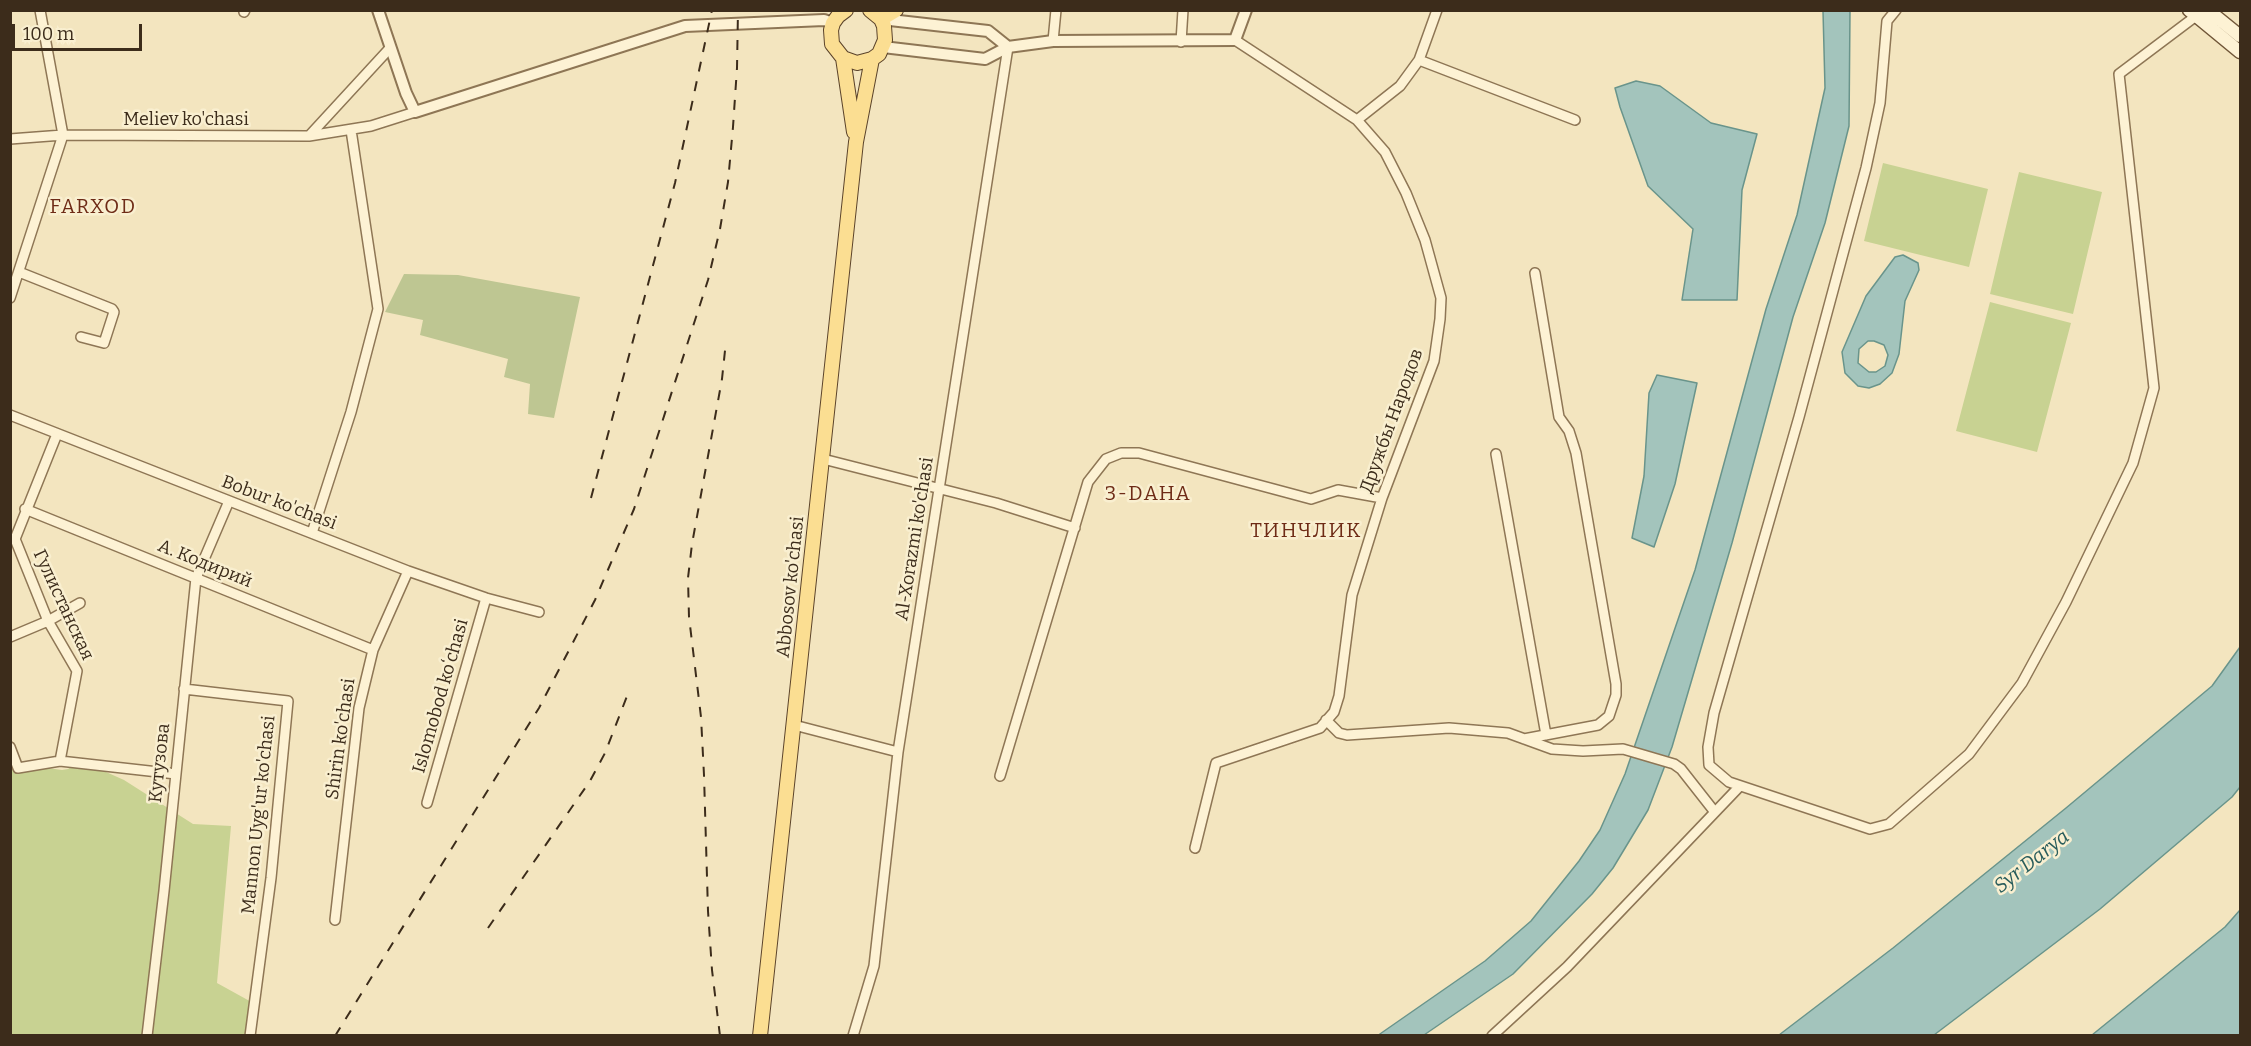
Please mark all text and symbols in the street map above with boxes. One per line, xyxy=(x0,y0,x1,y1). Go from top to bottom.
scale bar xyxy=(15,12,146,50)
text: 100 m xyxy=(23,23,74,45)
street label: Meliev ko'chasi xyxy=(123,109,249,131)
district label: FARXOD xyxy=(49,195,137,219)
street label: Дружбы Народов xyxy=(1356,346,1428,496)
street label: Al-Xorazmi ko'chasi xyxy=(891,456,939,622)
street label: Bobur ko'chasi xyxy=(218,471,340,535)
district label: 3-DAHA xyxy=(1105,482,1191,506)
street label: Abbosov ko'chasi xyxy=(773,515,809,659)
district label: ТИНЧЛИК xyxy=(1250,519,1362,543)
street label: А. Кодирий xyxy=(155,535,255,593)
street label: Гулистанская xyxy=(28,546,98,664)
street label: Islomobod koʻchasi xyxy=(409,616,473,776)
street label: Shirin ko'chasi xyxy=(322,677,360,801)
street label: Mannon Uyg'ur ko'chasi xyxy=(238,715,280,915)
street label: Кутузова xyxy=(145,722,175,804)
water label: Syr Darya xyxy=(1990,825,2074,899)

